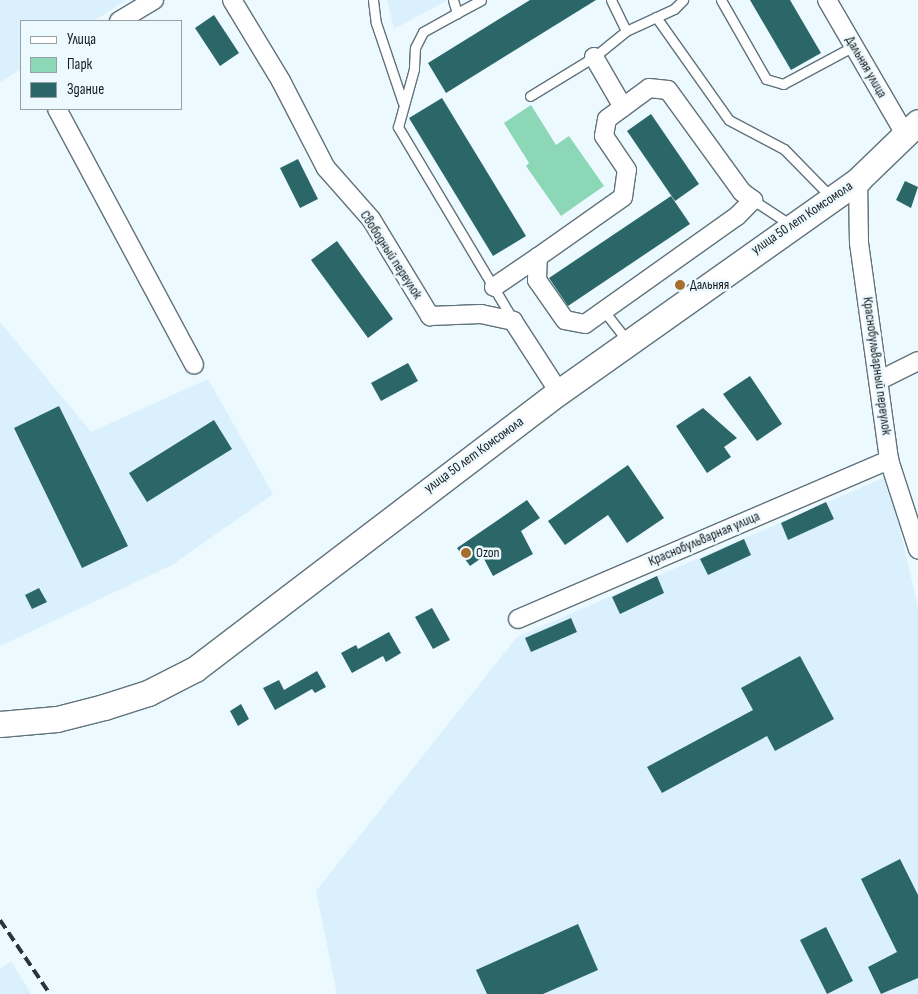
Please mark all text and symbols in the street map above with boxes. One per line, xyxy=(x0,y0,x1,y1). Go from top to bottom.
legend xyxy=(20,20,182,110)
text: Улица xyxy=(67,30,96,49)
street label: Дальняя улица xyxy=(842,33,890,101)
text: Парк xyxy=(67,55,92,74)
text: Здание xyxy=(67,80,104,99)
street label: улица 50 лет Комсомола xyxy=(748,178,856,258)
street label: Свободный переулок xyxy=(356,208,426,302)
place label: Дальняя xyxy=(690,277,729,293)
marker: Дальняя xyxy=(674,279,686,291)
street label: Краснобульварный переулок xyxy=(859,296,895,436)
street label: улица 50 лет Комсомола xyxy=(421,413,527,497)
street label: Краснобульварная улица xyxy=(646,508,762,570)
place label: Ozon xyxy=(476,545,500,561)
marker: Ozon xyxy=(460,547,472,559)

